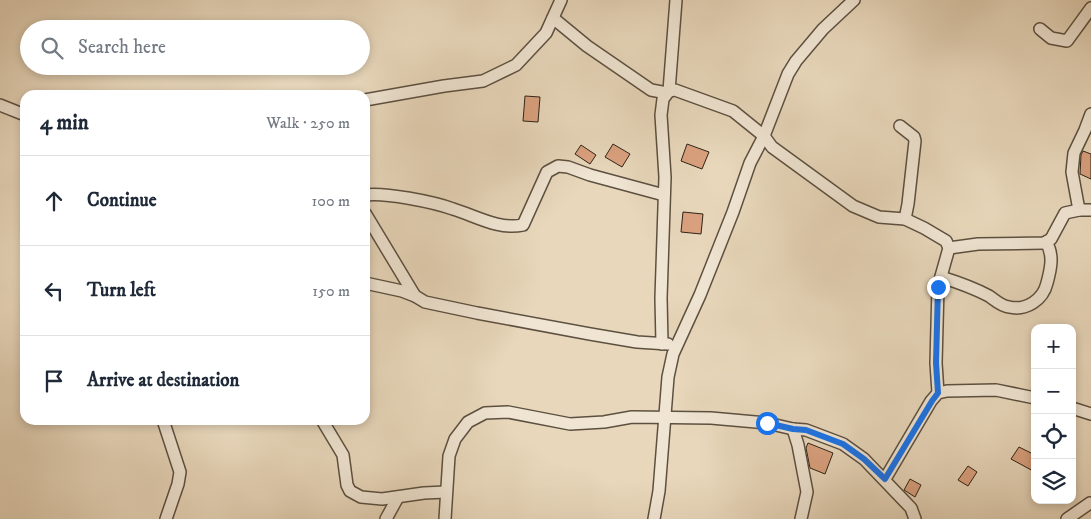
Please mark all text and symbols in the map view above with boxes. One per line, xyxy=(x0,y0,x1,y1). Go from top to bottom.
search box xyxy=(20,20,370,75)
icon: search xyxy=(38,34,66,62)
text: Search here xyxy=(78,36,166,59)
text: 4 min xyxy=(40,110,89,136)
text: Walk · 250 m xyxy=(266,113,350,133)
icon: ahead xyxy=(40,187,68,215)
text: Continue xyxy=(87,189,157,212)
text: 100 m xyxy=(312,191,350,211)
route end xyxy=(927,276,950,299)
icon: left xyxy=(40,277,68,305)
text: Turn left xyxy=(87,279,156,302)
text: 150 m xyxy=(312,281,350,301)
map controls xyxy=(1031,324,1076,504)
button: + xyxy=(1031,324,1076,369)
icon: arrive xyxy=(40,367,68,395)
text: Arrive at destination xyxy=(87,369,239,392)
button: − xyxy=(1031,369,1076,414)
route start xyxy=(756,412,779,435)
button: locate xyxy=(1031,414,1076,459)
button: layers xyxy=(1031,459,1076,504)

